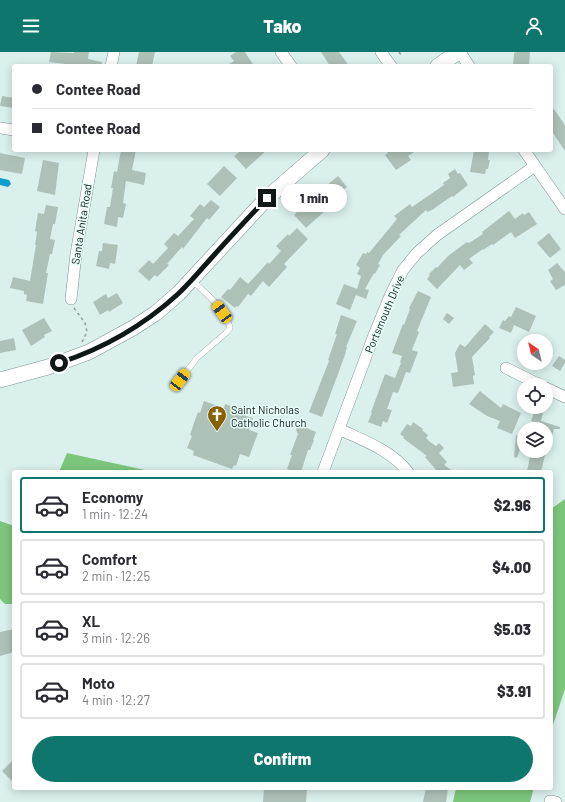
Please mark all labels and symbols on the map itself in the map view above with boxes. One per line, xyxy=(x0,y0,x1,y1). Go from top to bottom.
street label: Santa Anita Road xyxy=(68,183,94,265)
callout: 1 min xyxy=(281,184,347,212)
route end xyxy=(258,189,276,207)
street label: Portsmouth Drive xyxy=(362,273,406,355)
car xyxy=(210,299,234,325)
north arrow xyxy=(517,334,553,370)
route start xyxy=(50,354,68,372)
car xyxy=(168,367,192,393)
place label: Saint Nicholas Catholic Church xyxy=(231,403,306,429)
church icon: Saint Nicholas Catholic Church xyxy=(206,404,228,432)

